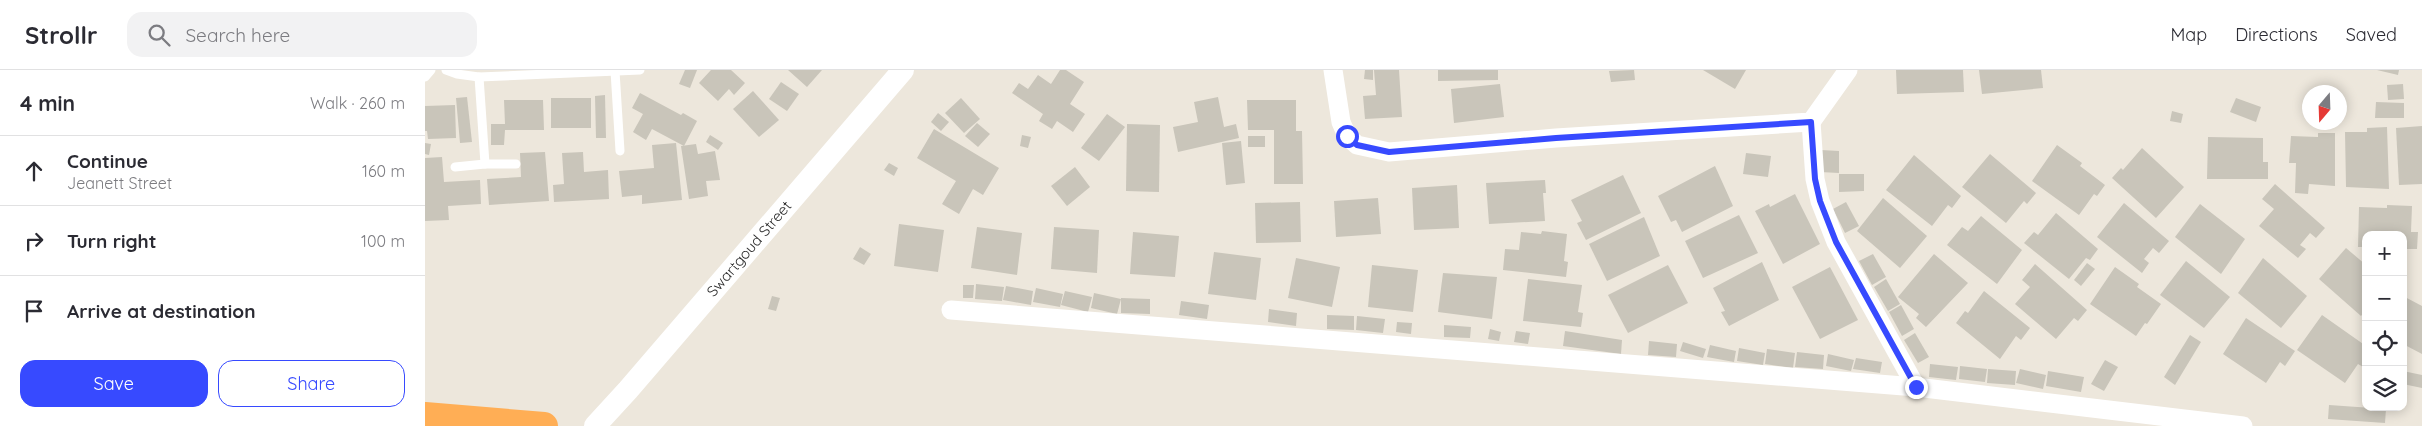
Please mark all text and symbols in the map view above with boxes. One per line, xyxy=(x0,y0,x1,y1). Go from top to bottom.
search box xyxy=(127,12,477,57)
text: Strollr xyxy=(25,20,97,50)
icon: search xyxy=(145,21,173,49)
text: Search here xyxy=(185,23,290,47)
text: Map xyxy=(2170,23,2207,46)
text: Directions xyxy=(2235,23,2318,46)
text: Saved xyxy=(2346,23,2397,46)
north arrow xyxy=(2302,85,2347,130)
text: 4 min xyxy=(20,90,75,116)
text: Walk · 260 m xyxy=(310,93,405,113)
route start xyxy=(1336,125,1359,148)
text: Continue xyxy=(67,149,148,173)
icon: ahead xyxy=(20,157,48,185)
text: 160 m xyxy=(362,161,405,181)
text: Jeanett Street xyxy=(67,173,172,193)
street label: Swartgoud Street xyxy=(702,197,795,300)
icon: right xyxy=(20,227,48,255)
text: Turn right xyxy=(67,229,156,253)
text: 100 m xyxy=(361,231,405,251)
map controls xyxy=(2362,231,2407,411)
button: + xyxy=(2362,231,2407,276)
button: − xyxy=(2362,276,2407,321)
icon: arrive xyxy=(20,297,48,325)
text: Arrive at destination xyxy=(67,299,256,323)
button: locate xyxy=(2362,321,2407,366)
button: Save xyxy=(20,360,208,407)
button: Share xyxy=(218,360,405,407)
button: layers xyxy=(2362,366,2407,411)
route end xyxy=(1905,376,1928,399)

